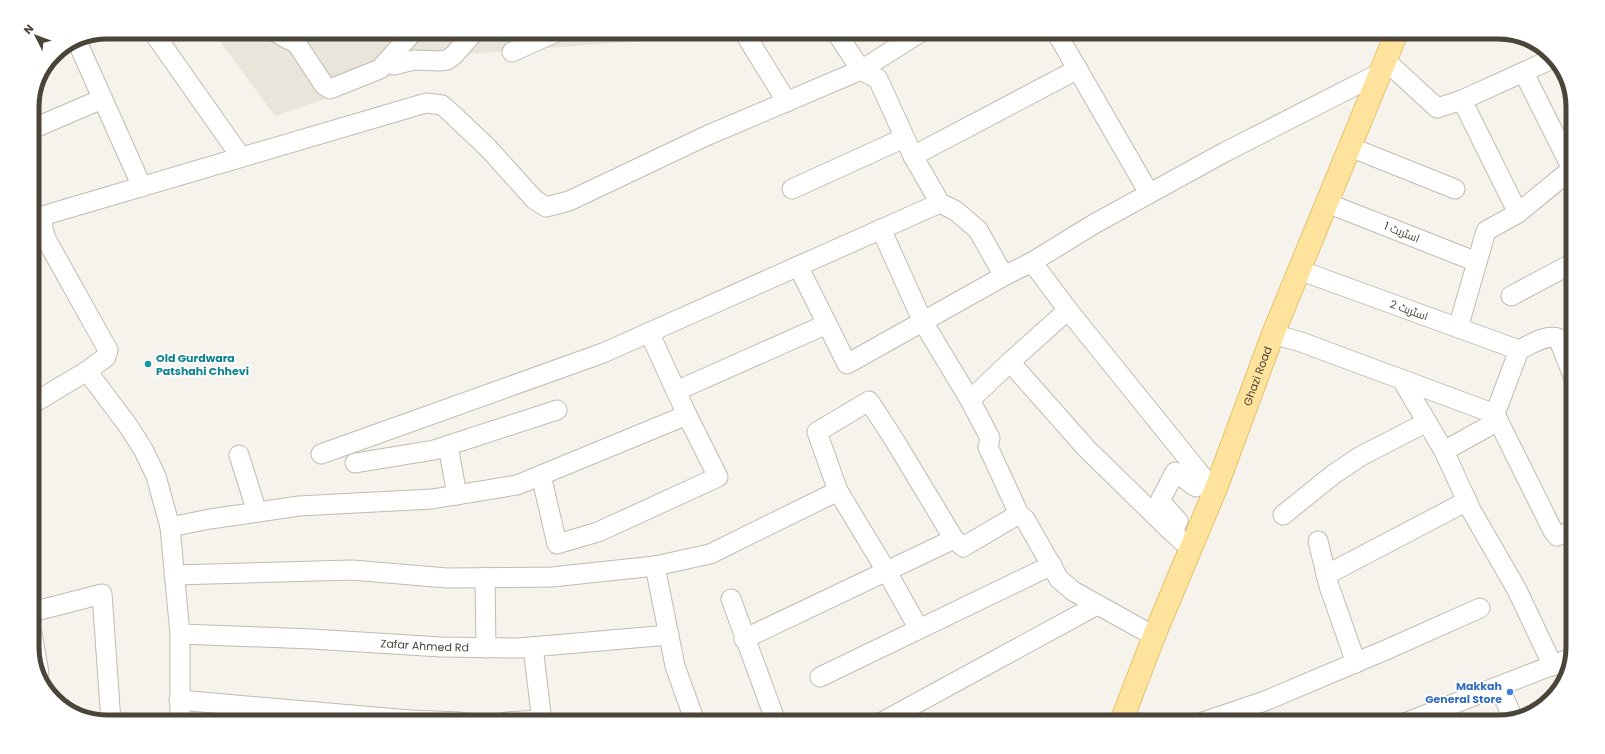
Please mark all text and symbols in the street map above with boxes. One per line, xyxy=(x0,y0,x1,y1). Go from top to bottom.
north arrow xyxy=(16,16,56,56)
text: N xyxy=(20,21,37,38)
street label: اسٹریٹ 1 xyxy=(1382,218,1422,246)
street label: اسٹریٹ 2 xyxy=(1388,296,1430,324)
street label: Ghazi Road xyxy=(1239,344,1276,408)
place label: Old Gurdwara Patshahi Chhevi xyxy=(156,350,249,379)
marker: Old Gurdwara Patshahi Chhevi xyxy=(143,359,153,369)
street label: Zafar Ahmed Rd xyxy=(380,635,469,655)
place label: Makkah General Store xyxy=(1425,678,1502,707)
marker: Makkah General Store xyxy=(1505,687,1515,697)

